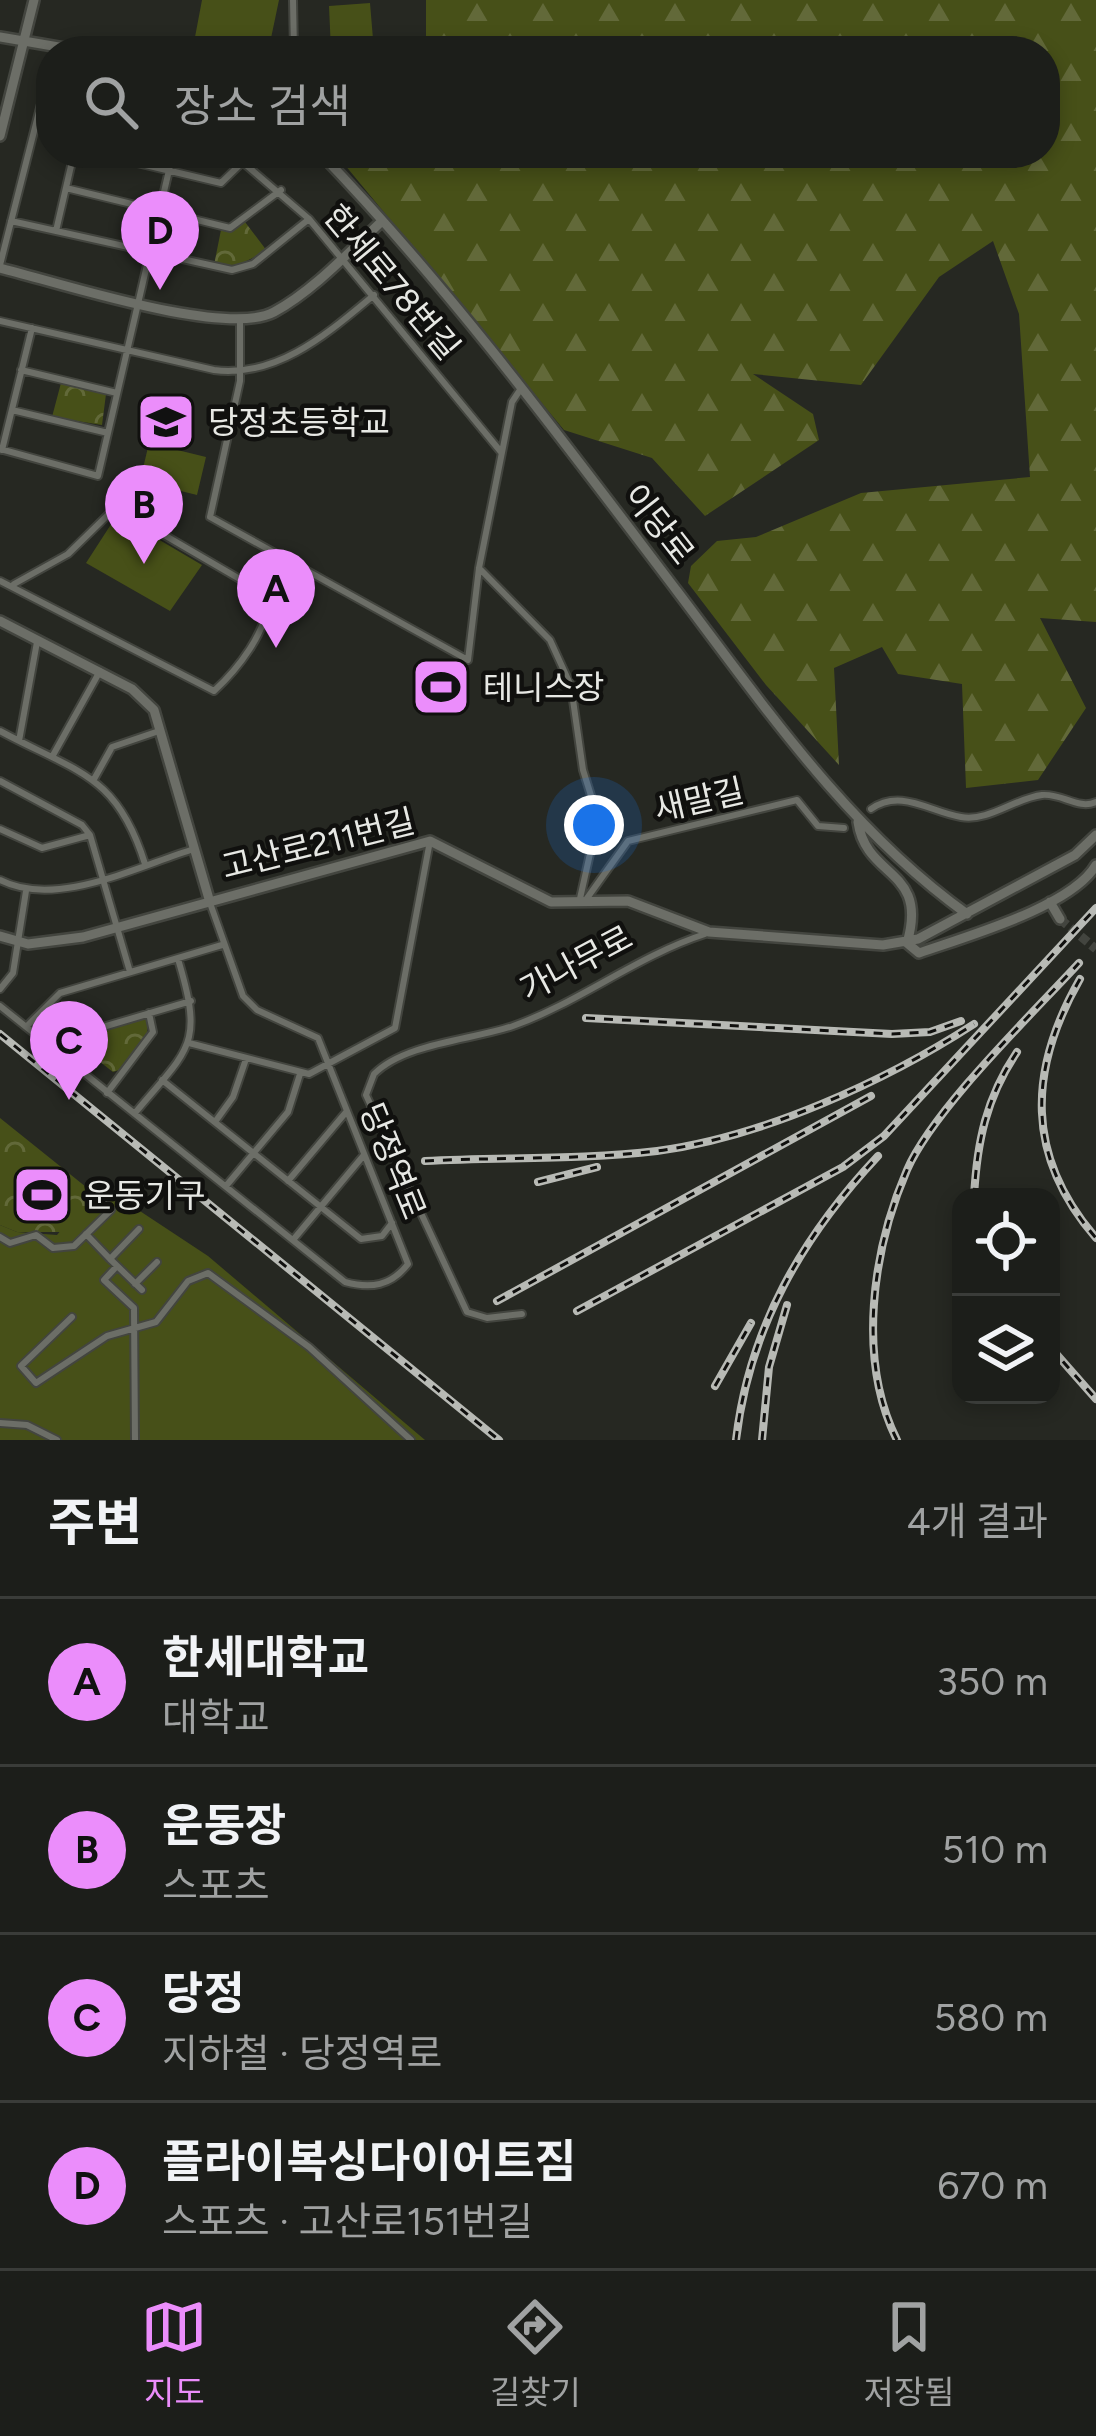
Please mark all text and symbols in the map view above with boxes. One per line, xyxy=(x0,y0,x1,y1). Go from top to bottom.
search box xyxy=(36,36,1060,168)
icon: search xyxy=(78,69,144,135)
text: 장소 검색 xyxy=(174,79,351,133)
pin: D xyxy=(121,191,199,290)
street label: 한세로78번길 xyxy=(316,197,468,367)
school or university icon: 당정초등학교 xyxy=(135,391,197,453)
place label: 당정초등학교 xyxy=(208,403,390,442)
pin: B xyxy=(105,465,183,564)
street label: 이당로 xyxy=(616,476,702,572)
pin: A xyxy=(237,549,315,648)
sports icon: 테니스장 xyxy=(410,656,472,718)
place label: 테니스장 xyxy=(483,668,604,707)
street label: 새말길 xyxy=(650,771,748,829)
your location xyxy=(564,795,624,855)
street label: 고산로211번길 xyxy=(217,801,419,887)
street label: 가나무로 xyxy=(513,917,639,1009)
pin: C xyxy=(30,1001,108,1100)
street label: 당정역로 xyxy=(352,1097,434,1225)
sports icon: 운동기구 xyxy=(11,1164,73,1226)
place label: 운동기구 xyxy=(84,1176,205,1215)
map controls xyxy=(952,1188,1060,1404)
button: locate xyxy=(952,1188,1060,1296)
button: layers xyxy=(952,1296,1060,1404)
text: 주변 xyxy=(48,1492,142,1553)
text: 4개 결과 xyxy=(907,1498,1048,1545)
text: 한세대학교 xyxy=(162,1630,369,1684)
text: A xyxy=(73,1658,101,1705)
text: 350 m xyxy=(937,1658,1048,1705)
text: 대학교 xyxy=(162,1694,270,1741)
text: 운동장 xyxy=(162,1798,286,1852)
text: B xyxy=(75,1826,99,1873)
text: 510 m xyxy=(942,1826,1048,1873)
text: 스포츠 xyxy=(162,1862,270,1909)
text: 당정 xyxy=(162,1966,245,2020)
text: C xyxy=(73,1994,101,2041)
text: 580 m xyxy=(934,1994,1048,2041)
text: 지하철 · 당정역로 xyxy=(162,2030,442,2077)
text: 플라이복싱다이어트짐 xyxy=(162,2134,576,2188)
text: D xyxy=(73,2162,101,2209)
text: 670 m xyxy=(937,2162,1048,2209)
text: 스포츠 · 고산로151번길 xyxy=(162,2198,533,2245)
tab: 지도 xyxy=(141,2294,207,2414)
tab: 길찾기 xyxy=(490,2294,581,2414)
tab: 저장됨 xyxy=(864,2294,955,2414)

